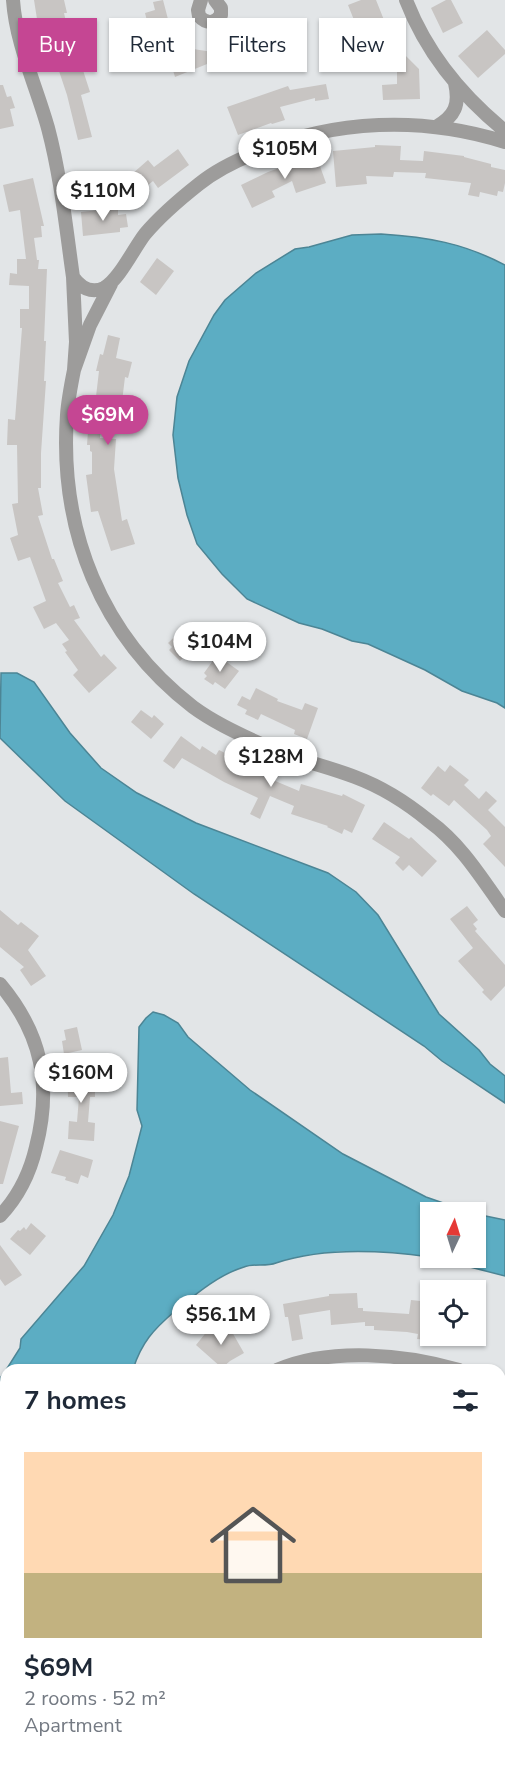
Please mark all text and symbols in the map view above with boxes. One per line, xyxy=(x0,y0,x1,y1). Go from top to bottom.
chip: Buy xyxy=(18,18,97,72)
chip: Rent xyxy=(109,18,195,72)
chip: Filters xyxy=(207,18,307,72)
chip: New xyxy=(319,18,406,72)
pin: $105M xyxy=(243,129,327,180)
text: $105M xyxy=(252,135,318,162)
pin: $110M xyxy=(61,171,145,222)
text: $110M xyxy=(70,177,136,204)
pin: $69M xyxy=(72,395,144,446)
text: $69M xyxy=(81,401,135,428)
pin: $104M xyxy=(178,622,262,673)
text: $104M xyxy=(187,628,253,655)
pin: $128M xyxy=(229,737,313,788)
text: $128M xyxy=(238,743,304,770)
pin: $160M xyxy=(39,1053,123,1104)
text: $160M xyxy=(48,1059,114,1086)
north arrow xyxy=(420,1202,486,1268)
map controls xyxy=(420,1202,486,1346)
button: locate xyxy=(420,1280,486,1346)
pin: $56.1M xyxy=(172,1295,270,1346)
text: $56.1M xyxy=(186,1301,256,1328)
text: 7 homes xyxy=(24,1383,126,1418)
icon: filters xyxy=(449,1384,482,1417)
icon: home xyxy=(199,1491,307,1599)
text: $69M xyxy=(24,1650,93,1685)
text: 2 rooms · 52 m² xyxy=(24,1685,166,1712)
text: Apartment xyxy=(24,1712,122,1739)

